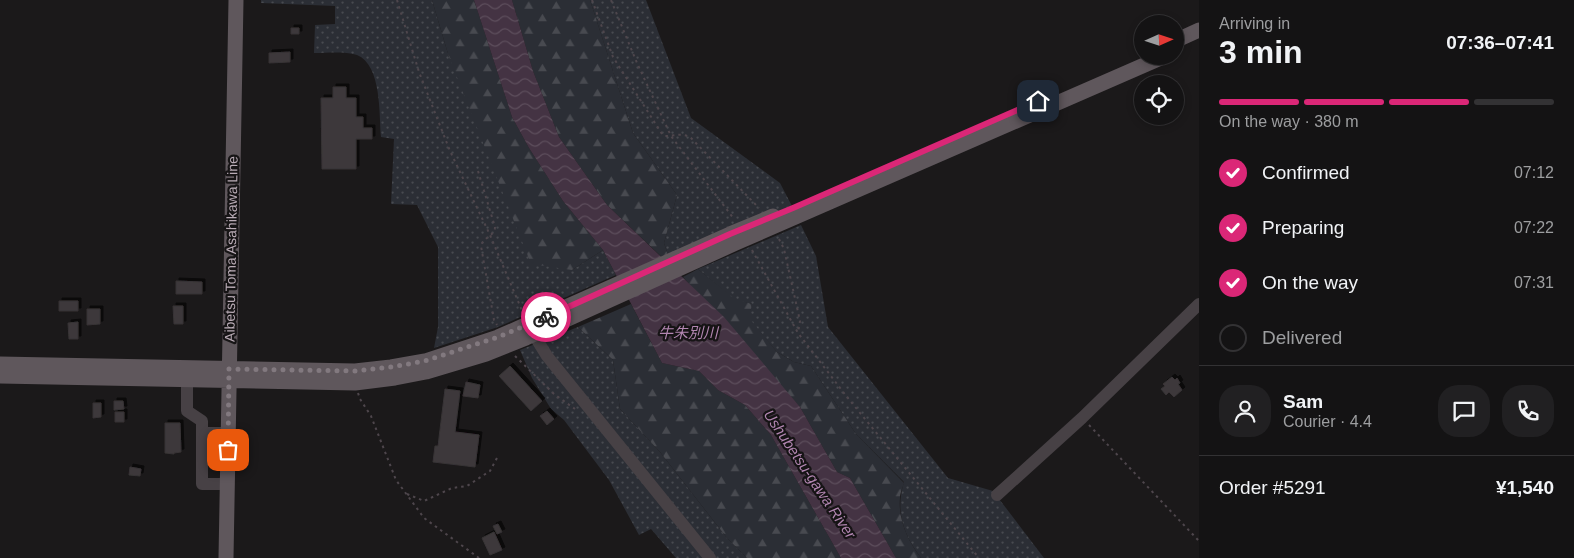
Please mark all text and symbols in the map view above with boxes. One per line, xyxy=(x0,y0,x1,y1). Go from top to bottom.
north arrow xyxy=(1134,15,1184,65)
map controls xyxy=(1134,15,1184,125)
text: Arriving in xyxy=(1219,15,1290,32)
text: 07:36–07:41 xyxy=(1446,32,1554,53)
text: 3 min xyxy=(1219,34,1303,70)
button: locate xyxy=(1134,75,1184,125)
pin xyxy=(1017,80,1059,122)
icon: home xyxy=(1024,87,1052,115)
text: On the way · 380 m xyxy=(1219,113,1359,130)
street label: Aibetsu Toma Asahikawa Line xyxy=(221,156,241,342)
icon: check xyxy=(1219,159,1247,187)
text: Confirmed xyxy=(1262,162,1350,183)
text: 07:12 xyxy=(1514,164,1554,181)
icon: check xyxy=(1219,214,1247,242)
text: Preparing xyxy=(1262,217,1344,238)
text: 07:22 xyxy=(1514,219,1554,236)
icon: check xyxy=(1219,269,1247,297)
text: On the way xyxy=(1262,272,1358,293)
text: 07:31 xyxy=(1514,274,1554,291)
courier xyxy=(521,292,571,342)
icon: bike xyxy=(532,303,560,331)
water label: 牛朱別川 xyxy=(658,324,720,341)
text: Delivered xyxy=(1262,327,1342,348)
button: person xyxy=(1219,385,1271,437)
button: chat xyxy=(1438,385,1490,437)
button: phone xyxy=(1502,385,1554,437)
text: Sam xyxy=(1283,391,1323,412)
water label: Ushubetsu-gawa River xyxy=(761,406,860,542)
text: Courier · 4.4 xyxy=(1283,413,1372,430)
pin xyxy=(207,429,249,471)
icon: bag xyxy=(214,436,242,464)
text: Order #5291 xyxy=(1219,477,1326,498)
text: ¥1,540 xyxy=(1496,477,1554,498)

